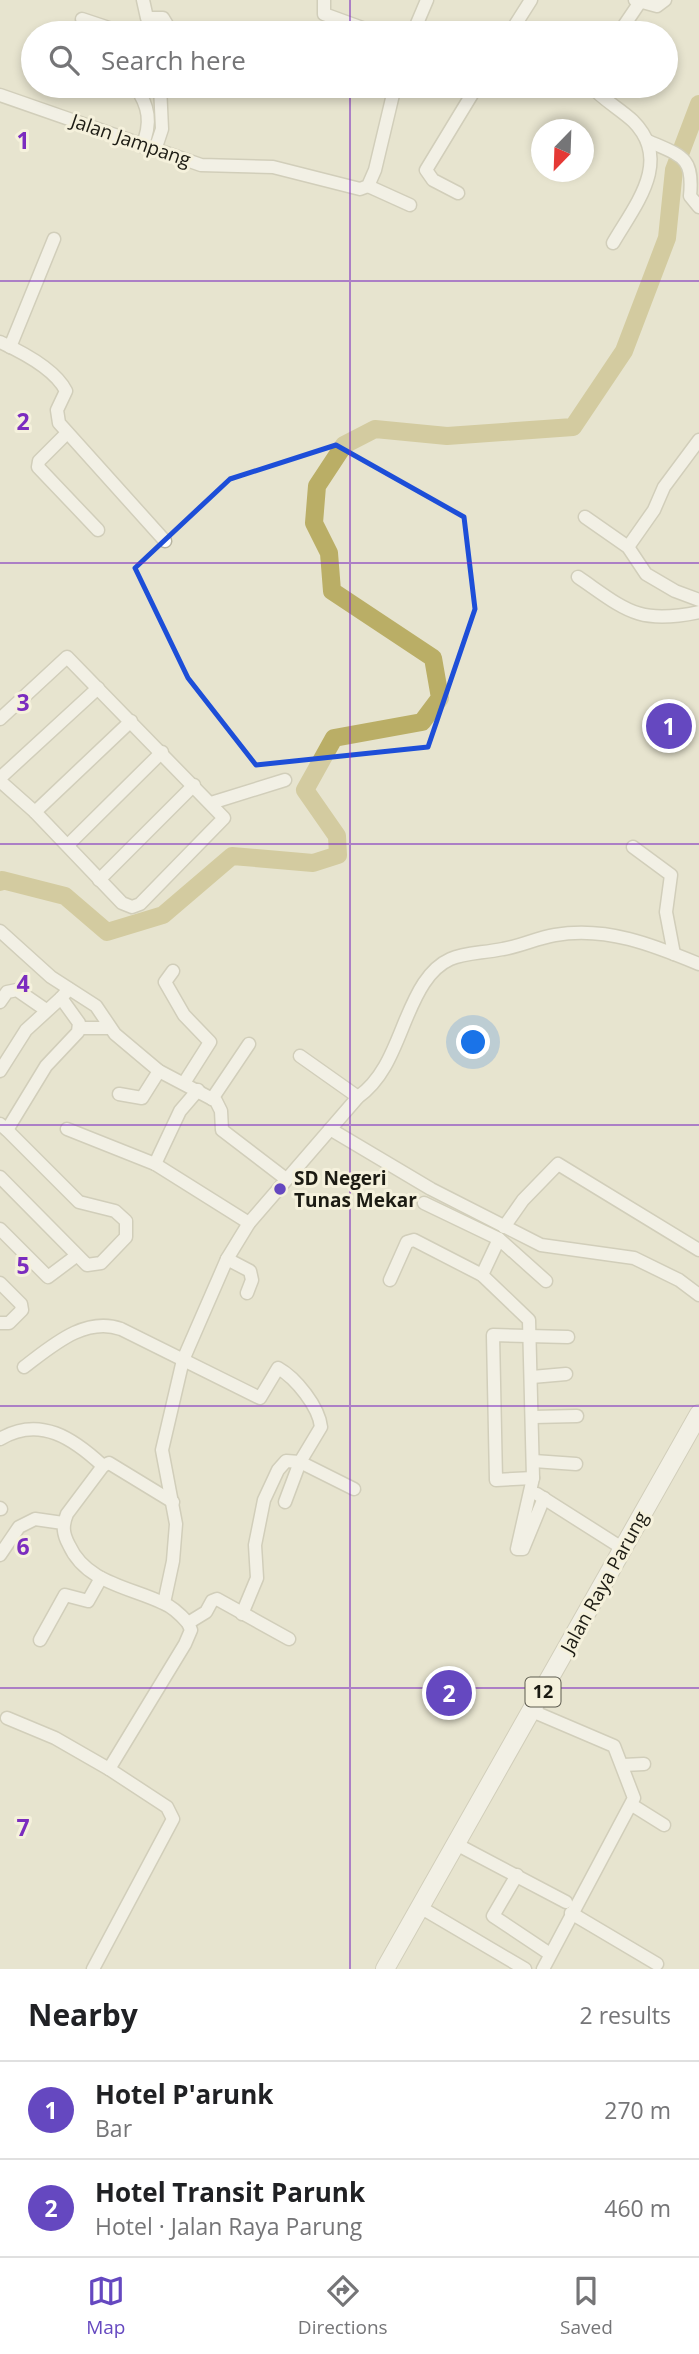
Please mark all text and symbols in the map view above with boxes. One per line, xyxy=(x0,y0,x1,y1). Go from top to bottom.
search box xyxy=(21,21,678,98)
icon: search xyxy=(45,41,83,79)
text: Search here xyxy=(101,42,246,78)
street label: Jalan Jampang xyxy=(66,107,194,173)
north arrow xyxy=(531,119,594,182)
text: 1 xyxy=(16,124,30,156)
text: 2 xyxy=(16,405,30,437)
text: 3 xyxy=(16,686,30,718)
pin: 1 xyxy=(646,700,692,752)
text: 4 xyxy=(16,967,30,999)
your location xyxy=(456,1025,490,1059)
place label: SD Negeri Tunas Mekar xyxy=(294,1165,417,1213)
marker: SD Negeri Tunas Mekar xyxy=(272,1181,288,1197)
text: 5 xyxy=(16,1249,30,1281)
street label: Jalan Raya Parung xyxy=(553,1506,654,1659)
text: 6 xyxy=(16,1530,30,1562)
pin: 2 xyxy=(426,1667,472,1719)
road number: 12 xyxy=(526,1678,560,1707)
text: 7 xyxy=(16,1811,30,1843)
text: Nearby xyxy=(28,1994,138,2035)
text: 2 results xyxy=(580,1999,671,2031)
text: Hotel P'arunk xyxy=(95,2076,273,2112)
text: 1 xyxy=(44,2094,58,2126)
text: 270 m xyxy=(604,2094,671,2126)
text: Bar xyxy=(95,2112,132,2144)
text: Hotel Transit Parunk xyxy=(95,2174,365,2210)
text: 2 xyxy=(44,2192,58,2224)
text: 460 m xyxy=(604,2192,671,2224)
text: Hotel · Jalan Raya Parung xyxy=(95,2210,362,2242)
tab: Map xyxy=(86,2272,125,2340)
tab: Directions xyxy=(298,2272,388,2340)
tab: Saved xyxy=(560,2272,613,2340)

